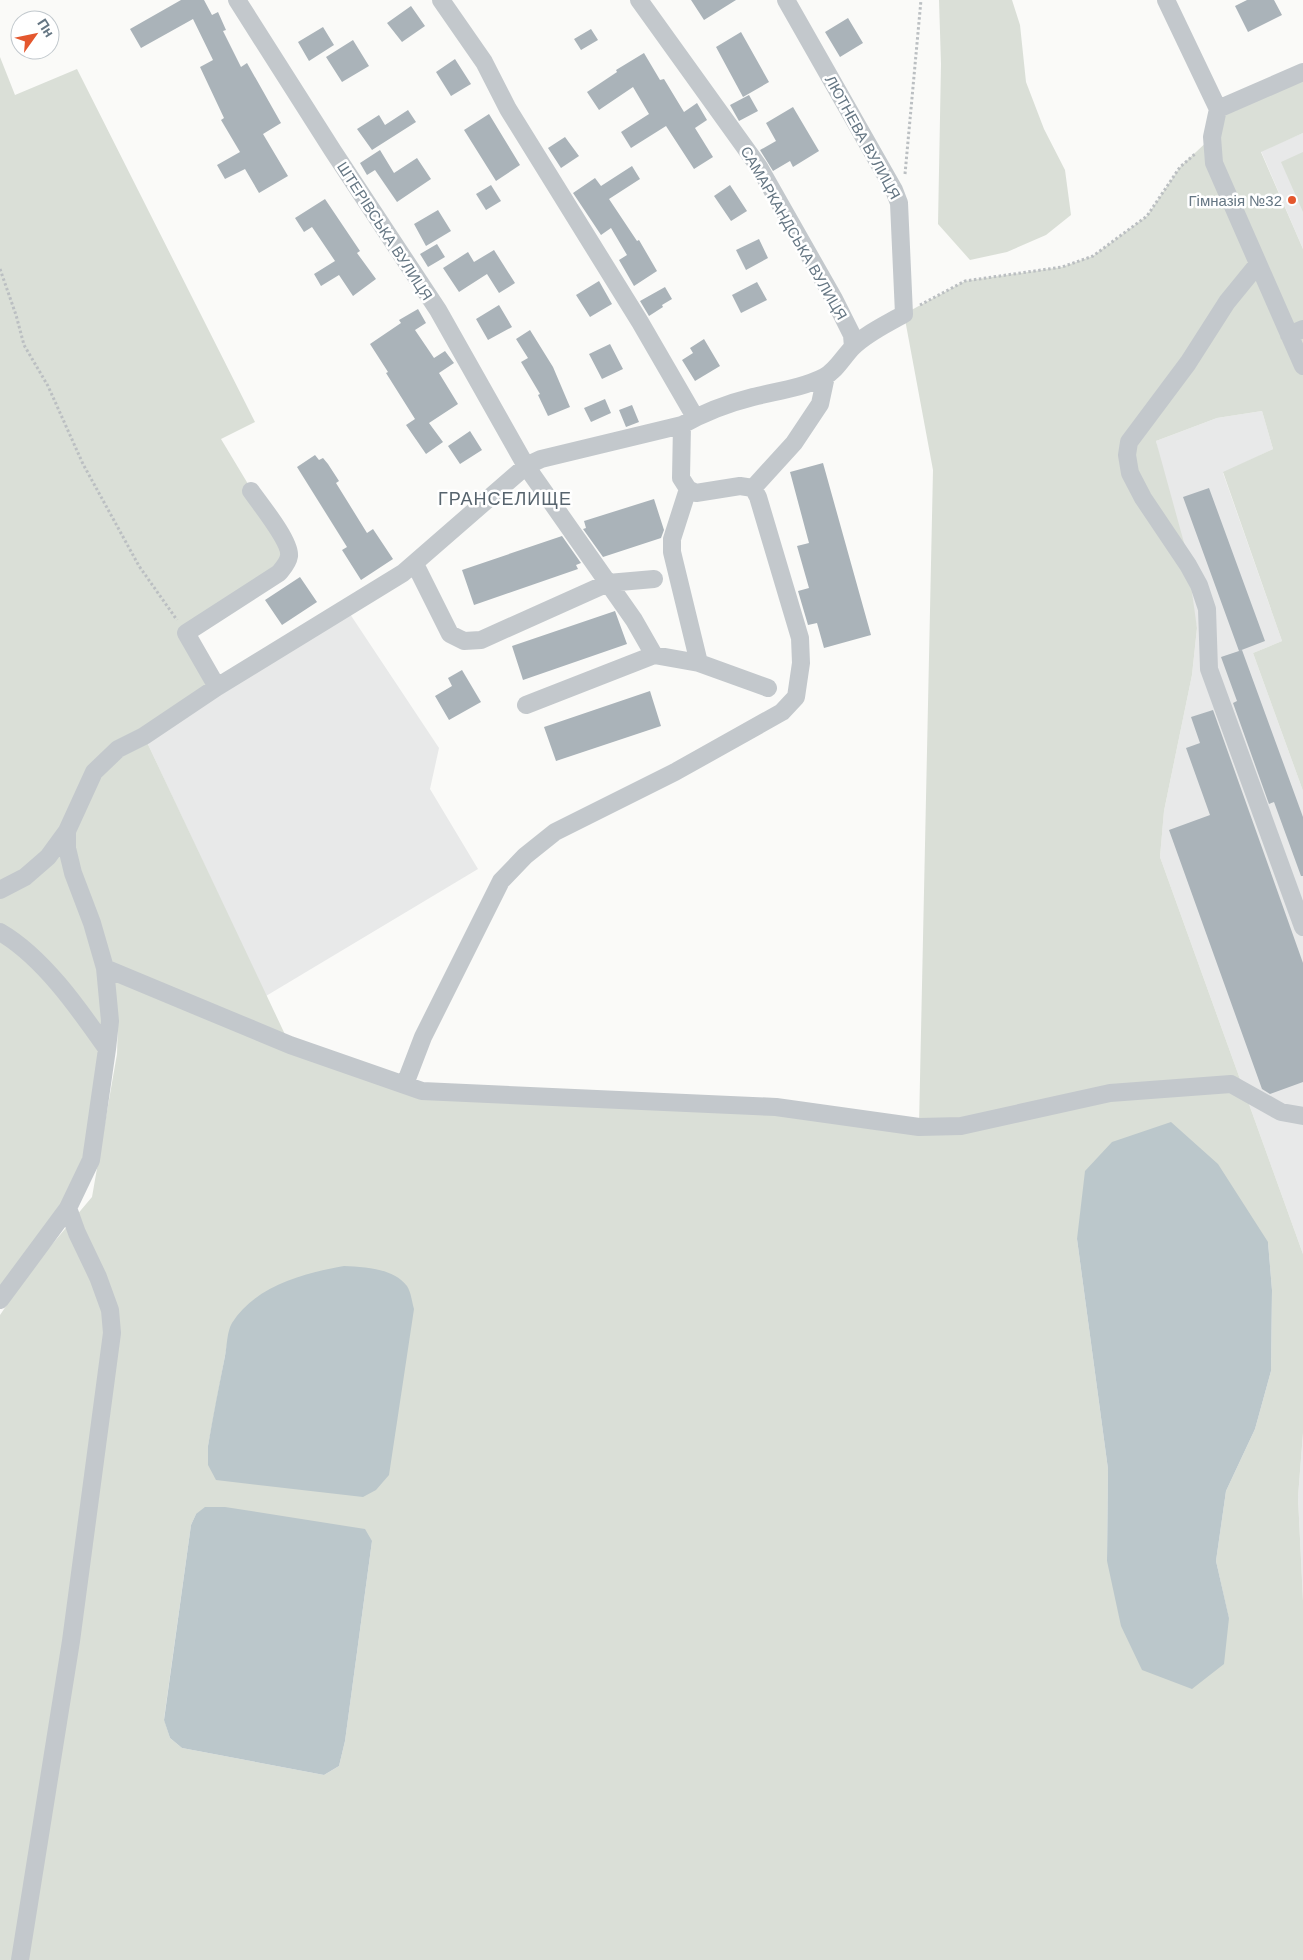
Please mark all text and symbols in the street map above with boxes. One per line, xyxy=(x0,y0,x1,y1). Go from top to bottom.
north arrow xyxy=(10,10,60,60)
text: Пн xyxy=(34,16,58,40)
street label: ЛЮТНЕВА ВУЛИЦЯ xyxy=(822,72,904,202)
street label: САМАРКАНДСЬКА ВУЛИЦЯ xyxy=(737,143,851,323)
street label: ШТЕРІВСЬКА ВУЛИЦЯ xyxy=(334,159,436,303)
place label: Гімназія №32 xyxy=(1188,192,1282,209)
marker: Гімназія №32 xyxy=(1286,194,1298,206)
district label: ГРАНСЕЛИЩЕ xyxy=(438,489,572,509)

